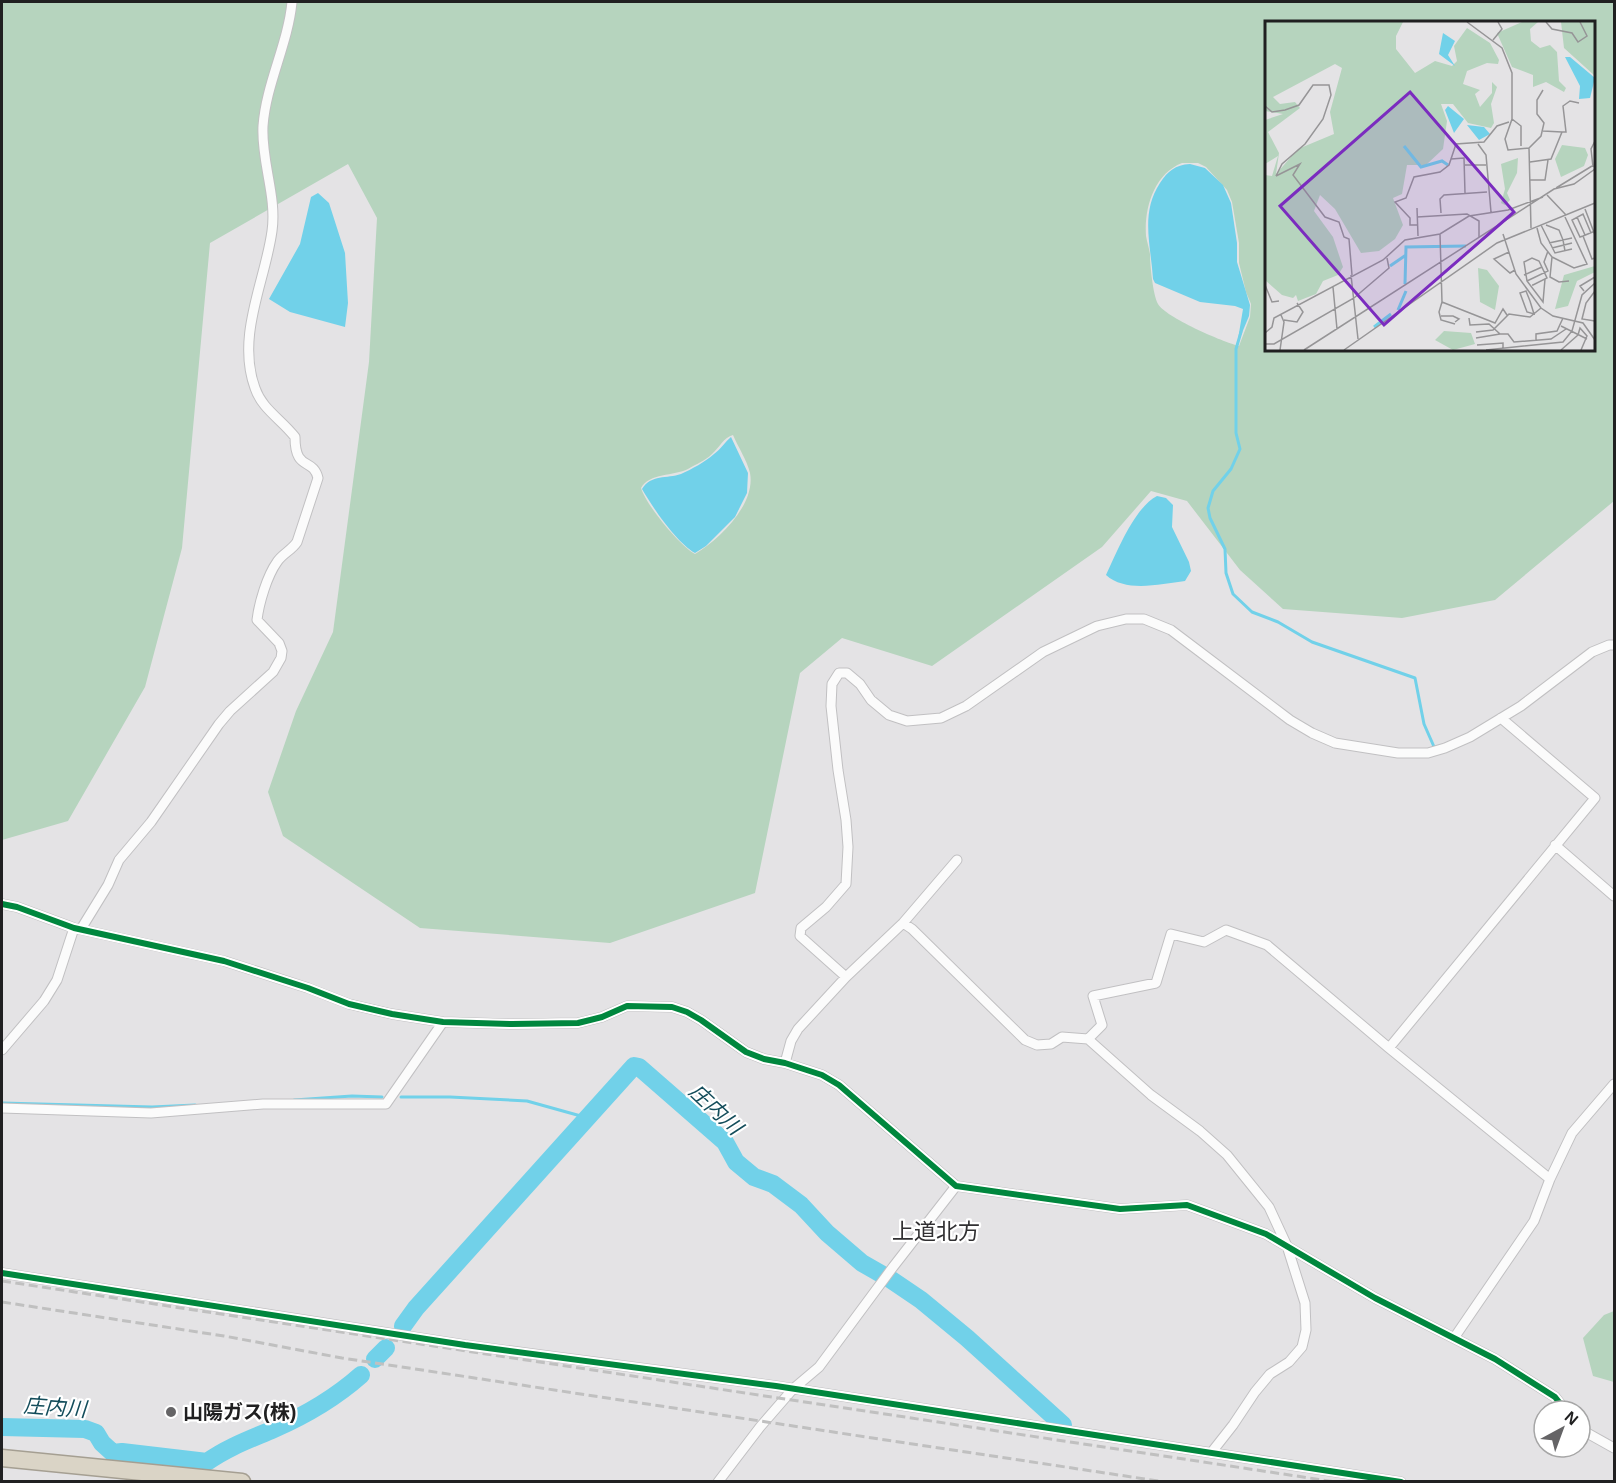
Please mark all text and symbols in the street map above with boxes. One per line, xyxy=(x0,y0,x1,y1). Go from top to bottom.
inset map xyxy=(1265,21,1595,351)
water label: 庄内川 xyxy=(685,1079,748,1140)
district label: 上道北方 xyxy=(892,1219,980,1244)
water label: 庄内川 xyxy=(23,1393,89,1421)
north arrow xyxy=(1532,1399,1592,1459)
place label: 山陽ガス(株) xyxy=(183,1401,296,1423)
marker: 山陽ガス(株) xyxy=(164,1405,178,1419)
text: N xyxy=(1562,1408,1581,1428)

